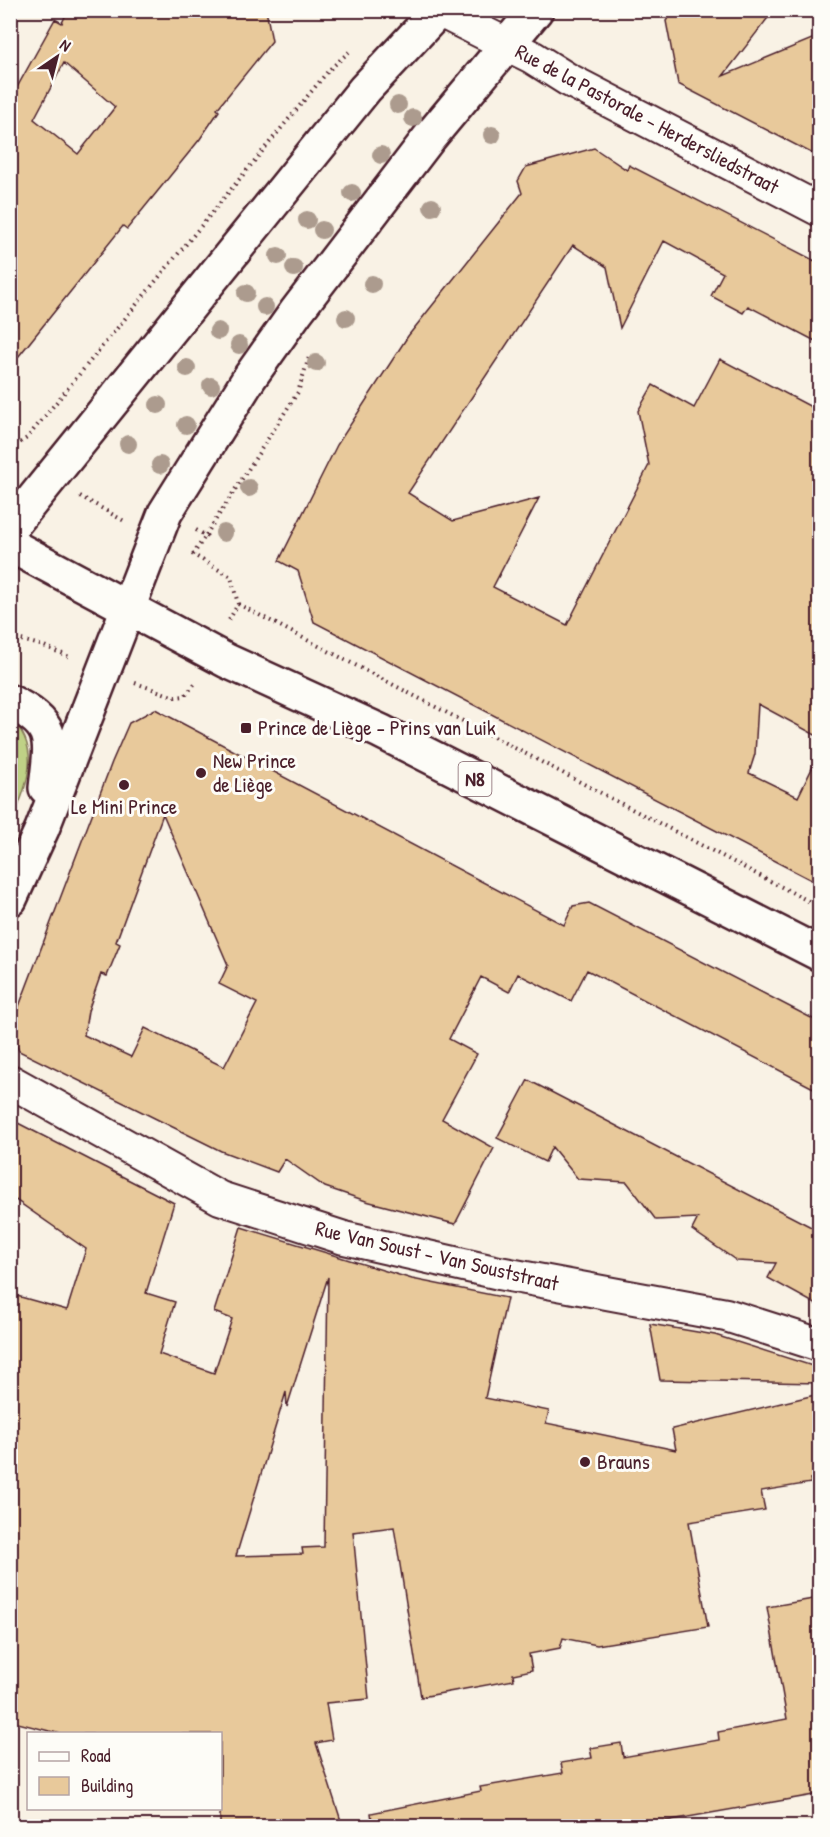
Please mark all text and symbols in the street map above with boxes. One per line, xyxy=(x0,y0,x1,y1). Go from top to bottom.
north arrow xyxy=(27,27,87,87)
text: N xyxy=(56,33,76,56)
street label: Rue de la Pastorale - Herdersliedstraat xyxy=(510,37,785,201)
place label: Prince de Liège - Prins van Luik xyxy=(258,713,496,742)
marker: Prince de Liège - Prins van Luik xyxy=(239,721,253,735)
place label: New Prince de Liège xyxy=(213,746,296,799)
road number: N8 xyxy=(458,762,492,796)
marker: New Prince de Liège xyxy=(194,766,208,780)
marker: Le Mini Prince xyxy=(117,778,131,792)
place label: Le Mini Prince xyxy=(71,792,177,821)
street label: Rue Van Soust - Van Souststraat xyxy=(313,1213,562,1298)
place label: Brauns xyxy=(597,1447,650,1476)
marker: Brauns xyxy=(578,1455,592,1469)
legend xyxy=(27,1732,222,1810)
text: Road xyxy=(81,1743,111,1768)
text: Building xyxy=(81,1773,133,1798)

